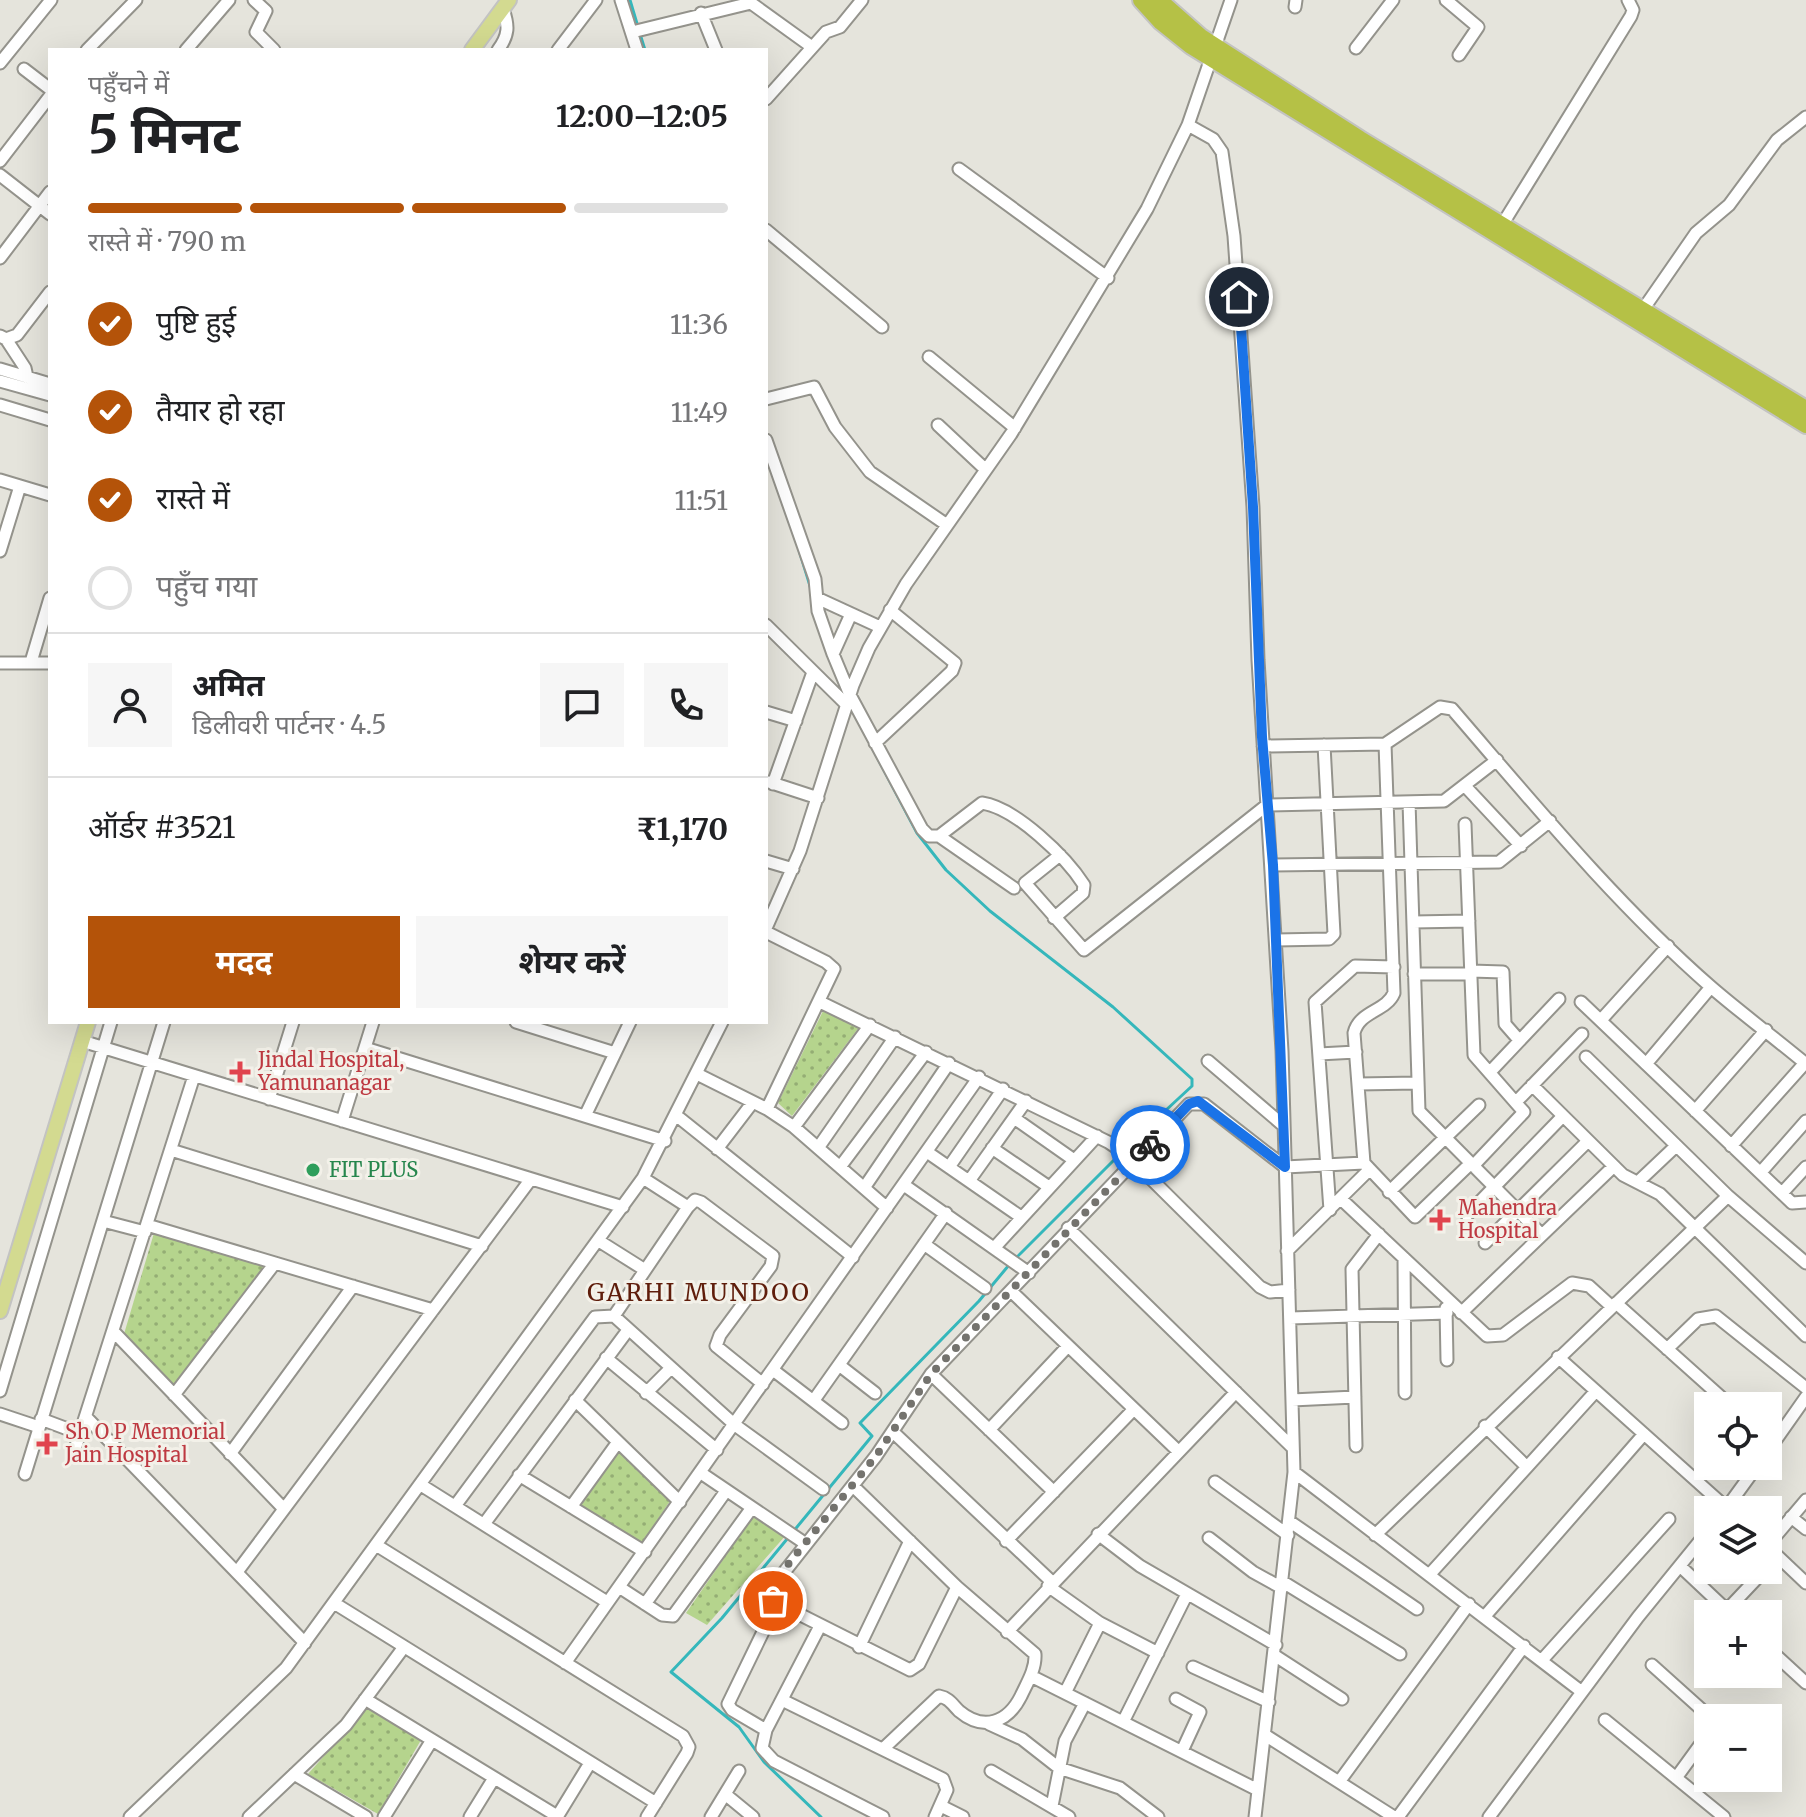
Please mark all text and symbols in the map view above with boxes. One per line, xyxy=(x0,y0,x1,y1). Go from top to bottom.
text: पहुँचने में xyxy=(88,68,169,101)
text: 12:00–12:05 xyxy=(556,97,728,135)
text: 5 मिनट xyxy=(88,102,240,167)
text: रास्ते में · 790 m xyxy=(88,225,246,258)
pin xyxy=(1205,263,1273,331)
icon: home xyxy=(1217,275,1261,319)
icon: check xyxy=(88,302,132,346)
text: पुष्टि हुई xyxy=(156,303,236,341)
text: 11:36 xyxy=(670,308,728,341)
icon: check xyxy=(88,390,132,434)
text: तैयार हो रहा xyxy=(156,391,284,429)
text: 11:49 xyxy=(671,396,728,429)
icon: check xyxy=(88,478,132,522)
text: रास्ते में xyxy=(156,479,230,517)
text: 11:51 xyxy=(674,484,728,517)
text: पहुँच गया xyxy=(156,567,257,605)
button: person xyxy=(88,663,172,747)
button: chat xyxy=(540,663,624,747)
button: phone xyxy=(644,663,728,747)
text: अमित xyxy=(192,666,265,704)
text: डिलीवरी पार्टनर · 4.5 xyxy=(192,708,386,741)
text: ऑर्डर #3521 xyxy=(88,808,236,846)
text: ₹1,170 xyxy=(636,810,728,848)
button: मदद xyxy=(88,916,400,1008)
button: शेयर करें xyxy=(416,916,728,1008)
place label: Jindal Hospital, Yamunanagar xyxy=(257,1047,404,1095)
marker: Jindal Hospital, Yamunanagar xyxy=(229,1061,251,1083)
courier xyxy=(1110,1105,1190,1185)
icon: bike xyxy=(1128,1123,1172,1167)
place label: FIT PLUS xyxy=(329,1157,418,1182)
marker: FIT PLUS xyxy=(304,1161,322,1179)
place label: Mahendra Hospital xyxy=(1458,1195,1557,1243)
marker: Mahendra Hospital xyxy=(1429,1209,1451,1231)
district label: GARHI MUNDOO xyxy=(587,1277,811,1308)
map controls xyxy=(1694,1392,1782,1792)
button: locate xyxy=(1694,1392,1782,1480)
place label: Sh O P Memorial Jain Hospital xyxy=(64,1419,225,1467)
marker: Sh O P Memorial Jain Hospital xyxy=(36,1433,58,1455)
button: layers xyxy=(1694,1496,1782,1584)
pin xyxy=(739,1567,807,1635)
icon: bag xyxy=(751,1579,795,1623)
button: + xyxy=(1694,1600,1782,1688)
button: − xyxy=(1694,1704,1782,1792)

